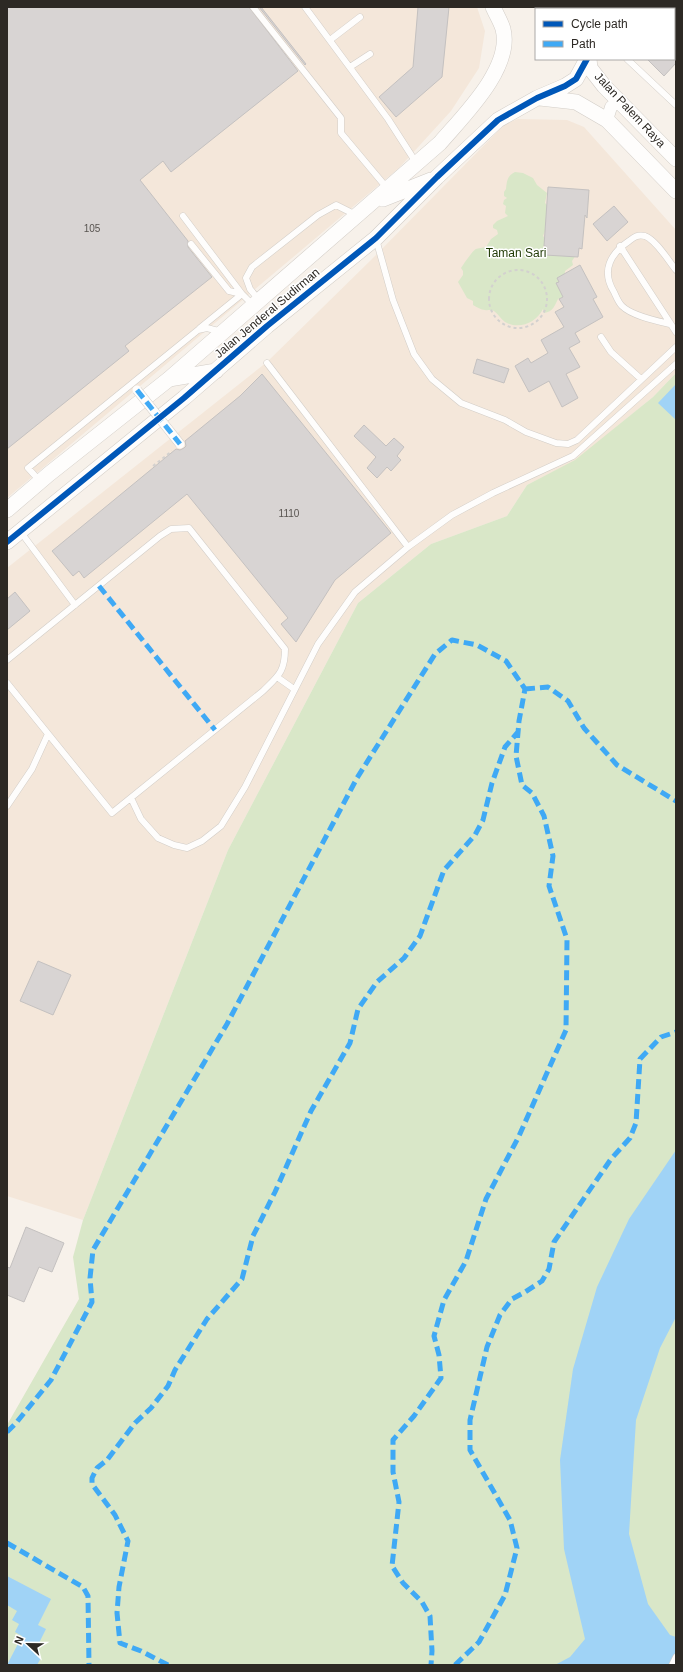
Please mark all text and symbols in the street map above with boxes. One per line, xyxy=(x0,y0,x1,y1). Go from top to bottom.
legend xyxy=(535,8,675,60)
text: Cycle path xyxy=(571,17,628,31)
text: Path xyxy=(571,37,596,51)
street label: Jalan Palem Raya xyxy=(592,70,669,151)
house number: 105 xyxy=(84,223,101,234)
park label: Taman Sari xyxy=(486,246,546,260)
street label: Jalan Jenderal Sudirman xyxy=(212,265,322,361)
house number: 1110 xyxy=(279,508,300,519)
north arrow xyxy=(8,1624,48,1664)
text: N xyxy=(12,1634,26,1646)

